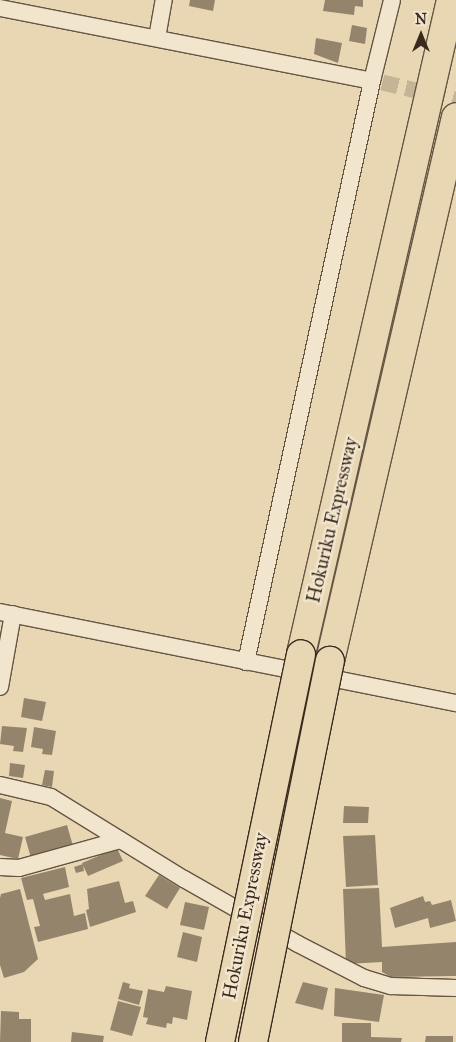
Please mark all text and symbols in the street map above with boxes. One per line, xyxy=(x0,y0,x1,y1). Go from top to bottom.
north arrow xyxy=(396,10,446,60)
text: N xyxy=(415,11,427,28)
street label: Hokuriku Expressway xyxy=(302,435,362,605)
street label: Hokuriku Expressway xyxy=(218,831,272,1001)

